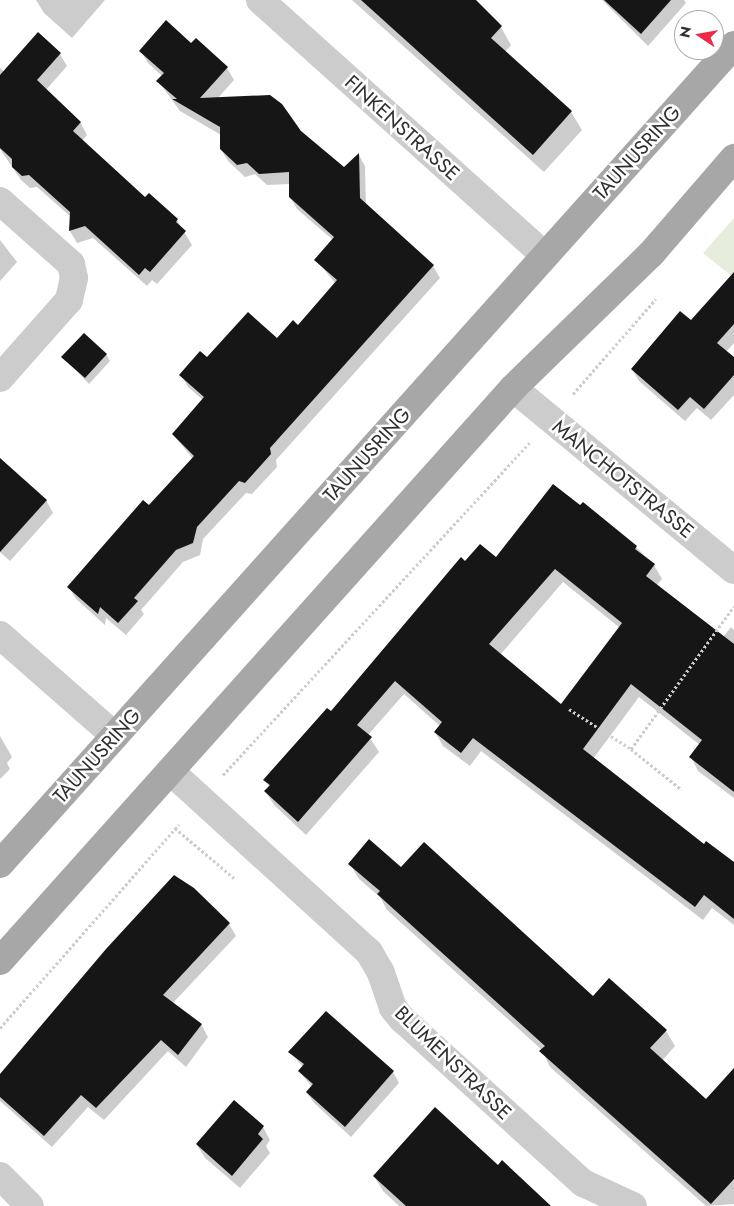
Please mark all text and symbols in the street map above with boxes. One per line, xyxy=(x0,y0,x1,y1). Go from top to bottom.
north arrow xyxy=(674,10,724,60)
text: N xyxy=(674,25,696,40)
street label: FINKENSTRASSE xyxy=(340,70,464,186)
street label: TAUNUSRING xyxy=(588,101,686,205)
street label: TAUNUSRING xyxy=(318,403,416,507)
street label: MANCHOTSTRASSE xyxy=(547,415,699,543)
street label: TAUNUSRING xyxy=(48,704,146,808)
street label: BLUMENSTRASSE xyxy=(390,1001,516,1125)

